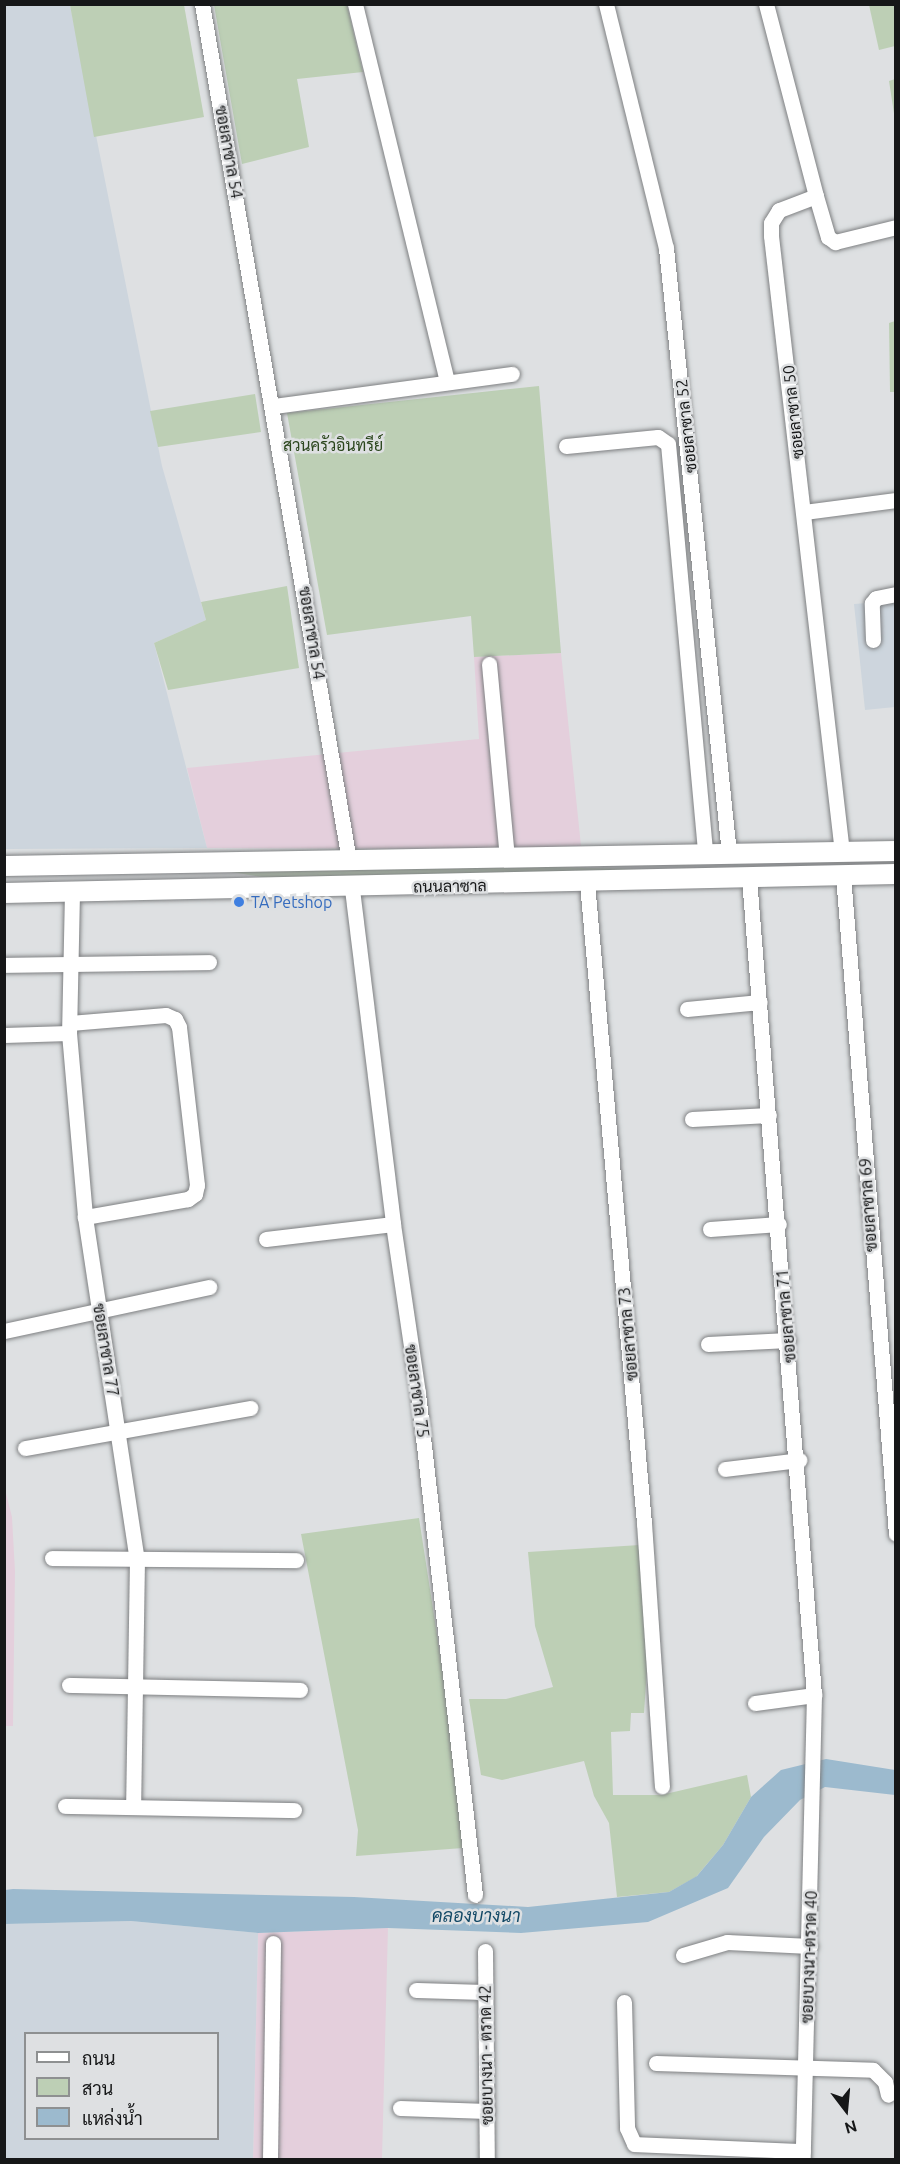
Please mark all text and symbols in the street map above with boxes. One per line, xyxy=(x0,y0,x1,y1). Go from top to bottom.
street label: ซอยลาซาล 54 xyxy=(211,104,247,200)
street label: ซอยลาซาล 50 xyxy=(779,364,807,460)
street label: ซอยลาซาล 52 xyxy=(672,378,700,474)
park label: สวนครัวอินทรีย์ xyxy=(283,435,383,455)
street label: ซอยลาซาล 54 xyxy=(295,585,329,681)
street label: ถนนลาซาล xyxy=(413,876,487,896)
place label: TA Petshop xyxy=(251,892,332,912)
marker: TA Petshop xyxy=(232,895,246,909)
street label: ซอยลาซาล 69 xyxy=(855,1157,881,1253)
street label: ซอยลาซาล 71 xyxy=(772,1268,800,1364)
street label: ซอยลาซาล 73 xyxy=(614,1286,642,1382)
street label: ซอยลาซาล 77 xyxy=(89,1302,123,1398)
street label: ซอยลาซาล 75 xyxy=(401,1343,433,1439)
street label: ซอยบางนา-ตราด 40 xyxy=(797,1890,821,2024)
water label: คลองบางนา xyxy=(432,1904,520,1926)
street label: ซอยบางนา - ตราด 42 xyxy=(475,1985,497,2125)
legend xyxy=(24,2032,219,2140)
text: ถนน xyxy=(82,2048,115,2068)
text: สวน xyxy=(82,2078,113,2098)
north arrow xyxy=(816,2080,876,2140)
text: แหล่งน้ำ xyxy=(82,2108,143,2128)
text: N xyxy=(843,2117,859,2138)

